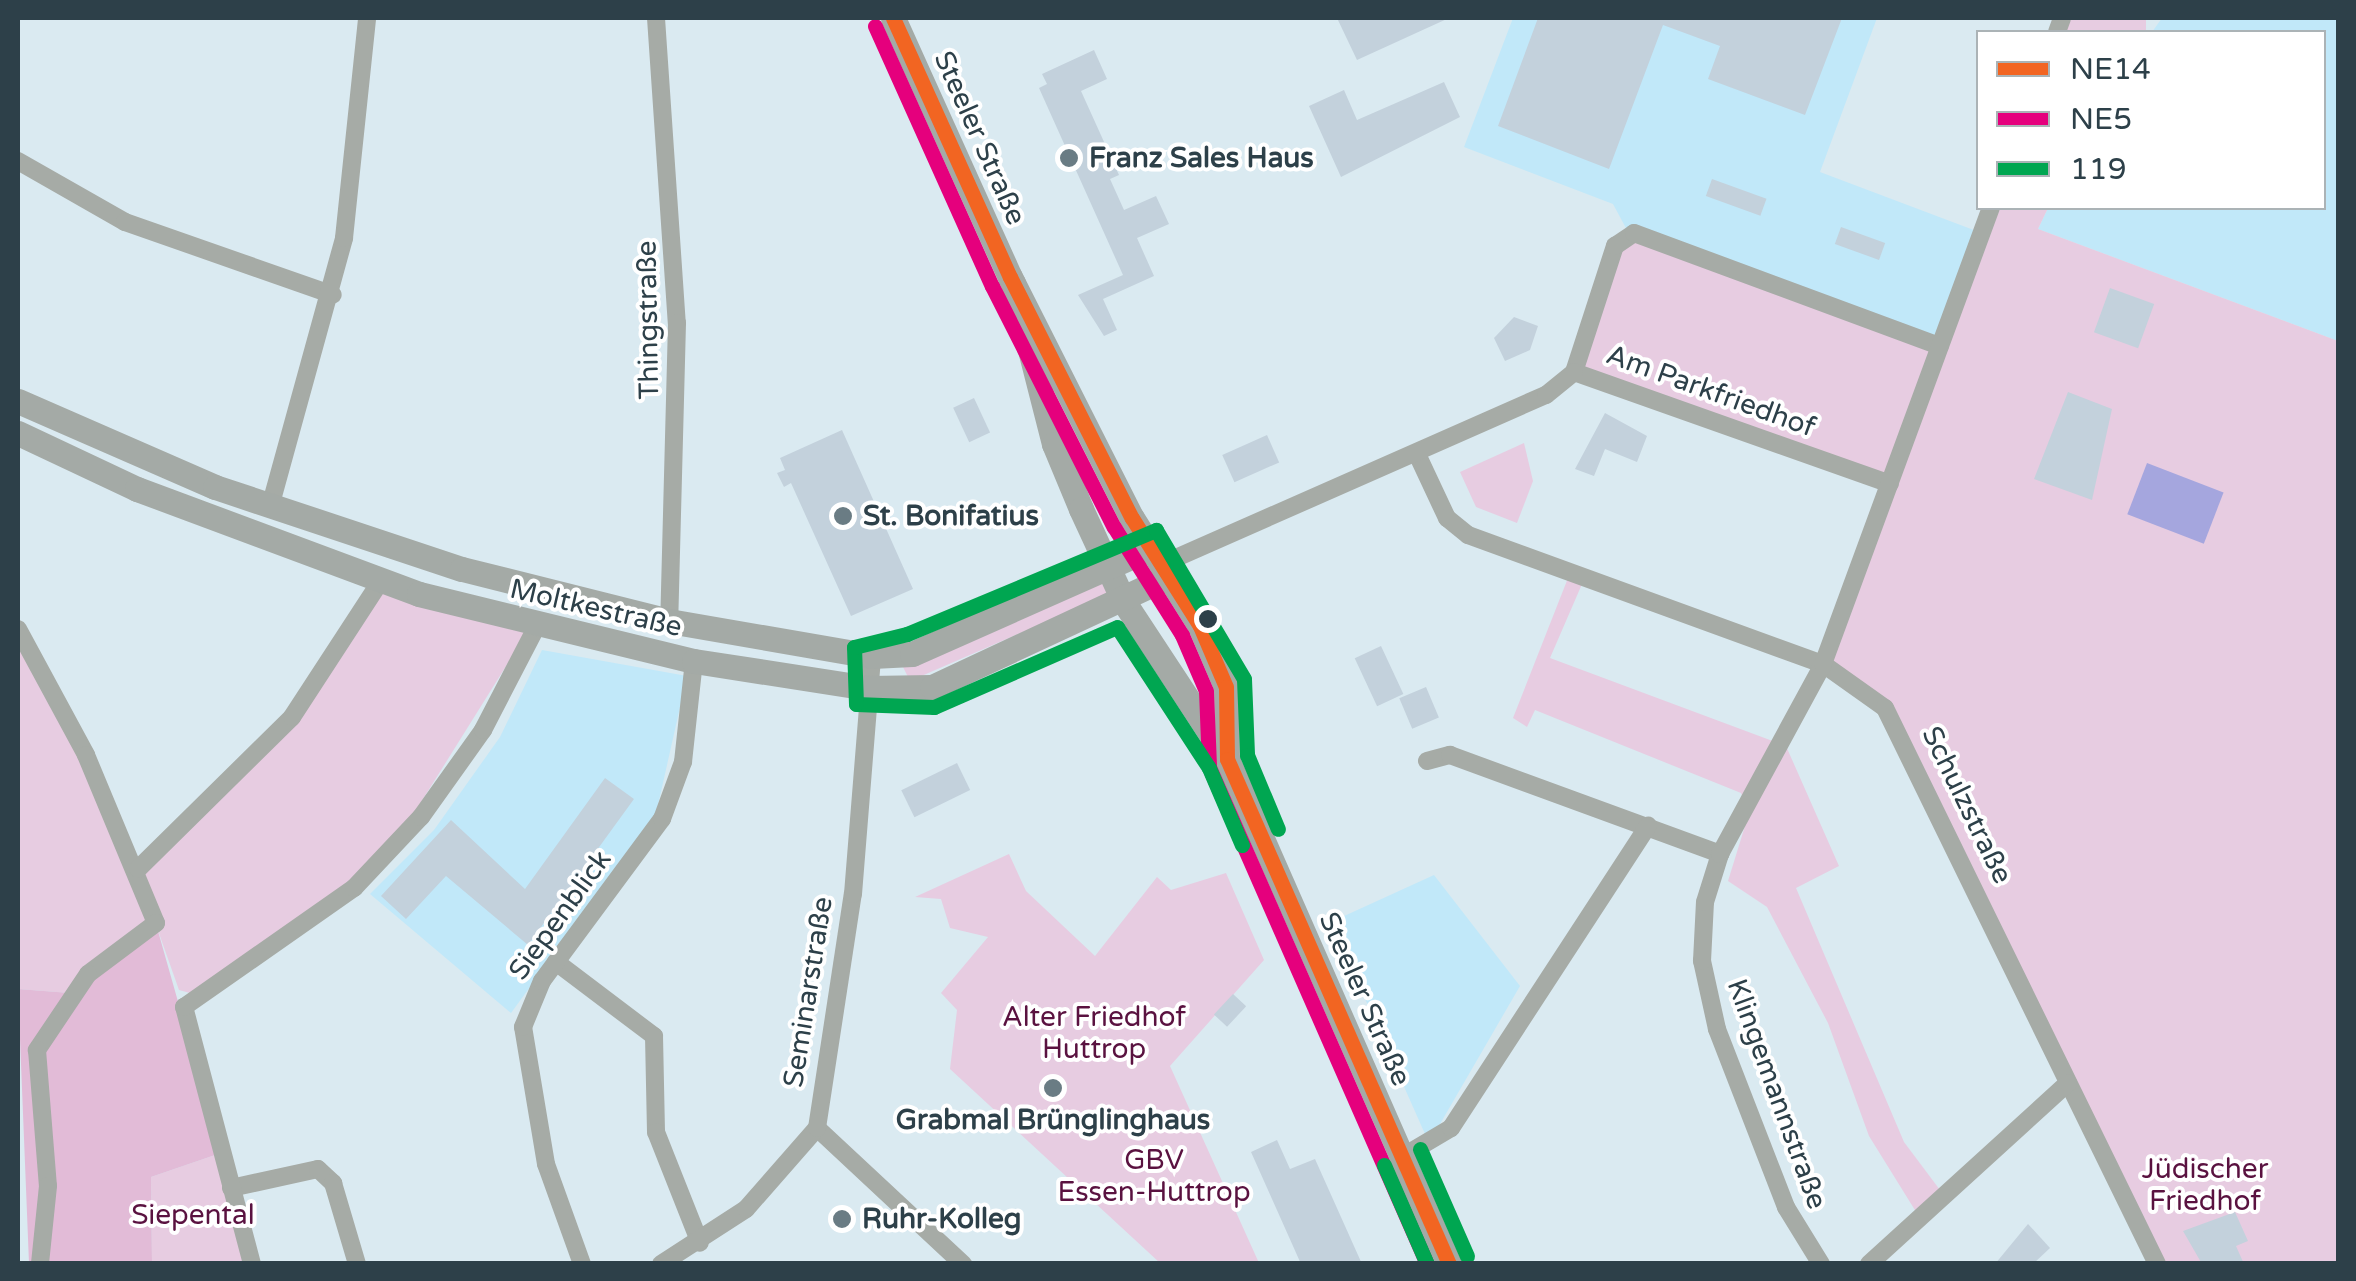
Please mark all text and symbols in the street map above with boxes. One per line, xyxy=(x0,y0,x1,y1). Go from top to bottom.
legend xyxy=(1976,30,2326,210)
street label: Steeler Straße xyxy=(927,46,1033,230)
text: NE14 xyxy=(2070,51,2151,88)
text: NE5 xyxy=(2070,101,2132,138)
place label: Franz Sales Haus xyxy=(1089,141,1314,175)
marker: Franz Sales Haus xyxy=(1058,147,1080,169)
text: 119 xyxy=(2070,151,2127,188)
street label: Thingstraße xyxy=(630,240,666,400)
street label: Am Parkfriedhof xyxy=(1602,338,1820,444)
place label: St. Bonifatius xyxy=(863,499,1039,533)
marker: St. Bonifatius xyxy=(832,505,854,527)
street label: Moltkestraße xyxy=(507,572,685,644)
unlabelled marker xyxy=(1198,609,1218,629)
street label: Schulzstraße xyxy=(1915,721,2019,889)
street label: Siepenblick xyxy=(502,844,618,986)
street label: Seminarstraße xyxy=(776,894,840,1090)
street label: Steeler Straße xyxy=(1312,907,1418,1091)
street label: Klingemannstraße xyxy=(1720,974,1834,1214)
park label: Alter Friedhof Huttrop xyxy=(1002,1000,1186,1066)
marker: Grabmal Brünglinghaus xyxy=(1042,1077,1064,1099)
place label: Grabmal Brünglinghaus xyxy=(896,1103,1210,1137)
park label: GBV Essen-Huttrop xyxy=(1057,1143,1251,1209)
park label: Jüdischer Friedhof xyxy=(2142,1152,2268,1218)
park label: Siepental xyxy=(131,1198,255,1232)
place label: Ruhr-Kolleg xyxy=(862,1202,1021,1236)
marker: Ruhr-Kolleg xyxy=(831,1208,853,1230)

